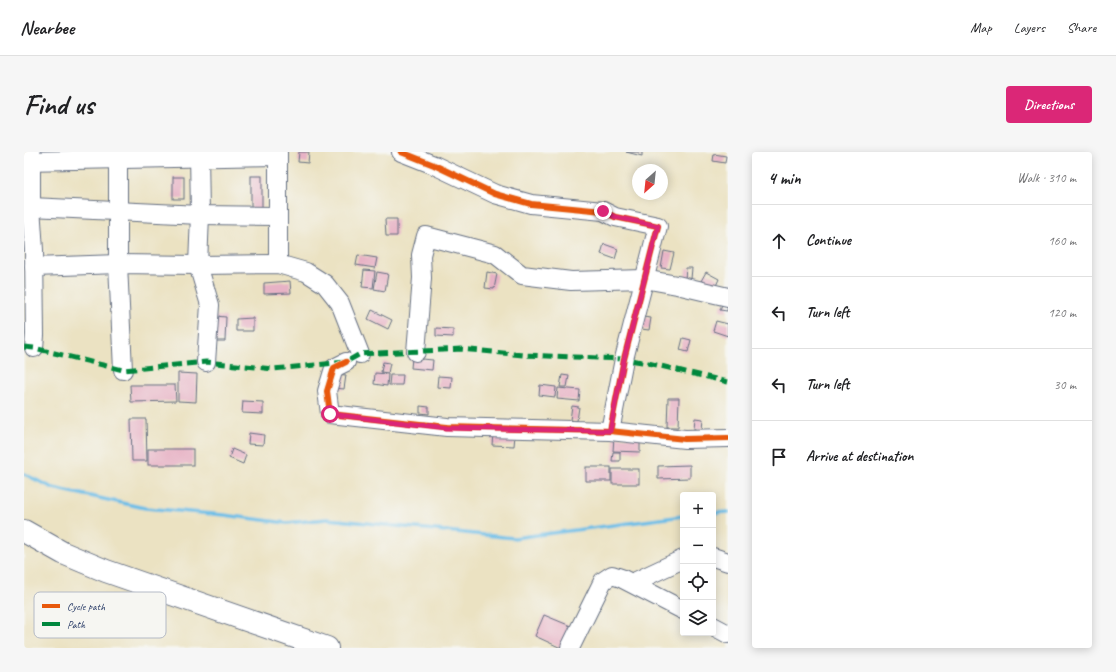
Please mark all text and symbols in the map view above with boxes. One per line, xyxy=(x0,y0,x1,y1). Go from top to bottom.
text: Nearbee xyxy=(20,16,74,40)
text: Map xyxy=(970,19,992,36)
text: Layers xyxy=(1014,19,1045,36)
text: Share xyxy=(1067,19,1096,36)
button: Directions xyxy=(1006,86,1092,123)
text: Find us xyxy=(24,87,94,122)
north arrow xyxy=(632,164,668,200)
text: 4 min xyxy=(768,168,801,189)
text: Walk · 310 m xyxy=(1017,170,1076,186)
route end xyxy=(594,202,612,220)
icon: ahead xyxy=(768,230,790,252)
text: Continue xyxy=(806,231,851,250)
text: 160 m xyxy=(1048,233,1076,249)
icon: left xyxy=(768,302,790,324)
text: Turn left xyxy=(806,303,849,322)
text: 120 m xyxy=(1048,305,1076,321)
icon: left xyxy=(768,374,790,396)
text: Turn left xyxy=(806,375,849,394)
text: 30 m xyxy=(1054,377,1076,393)
route start xyxy=(321,405,339,423)
icon: arrive xyxy=(768,446,790,468)
text: Arrive at destination xyxy=(806,447,913,466)
map controls xyxy=(680,492,716,636)
button: + xyxy=(680,492,716,528)
button: − xyxy=(680,528,716,564)
button: locate xyxy=(680,564,716,600)
legend xyxy=(34,592,166,638)
text: Cycle path xyxy=(67,599,106,613)
button: layers xyxy=(680,600,716,636)
text: Path xyxy=(67,617,86,631)

